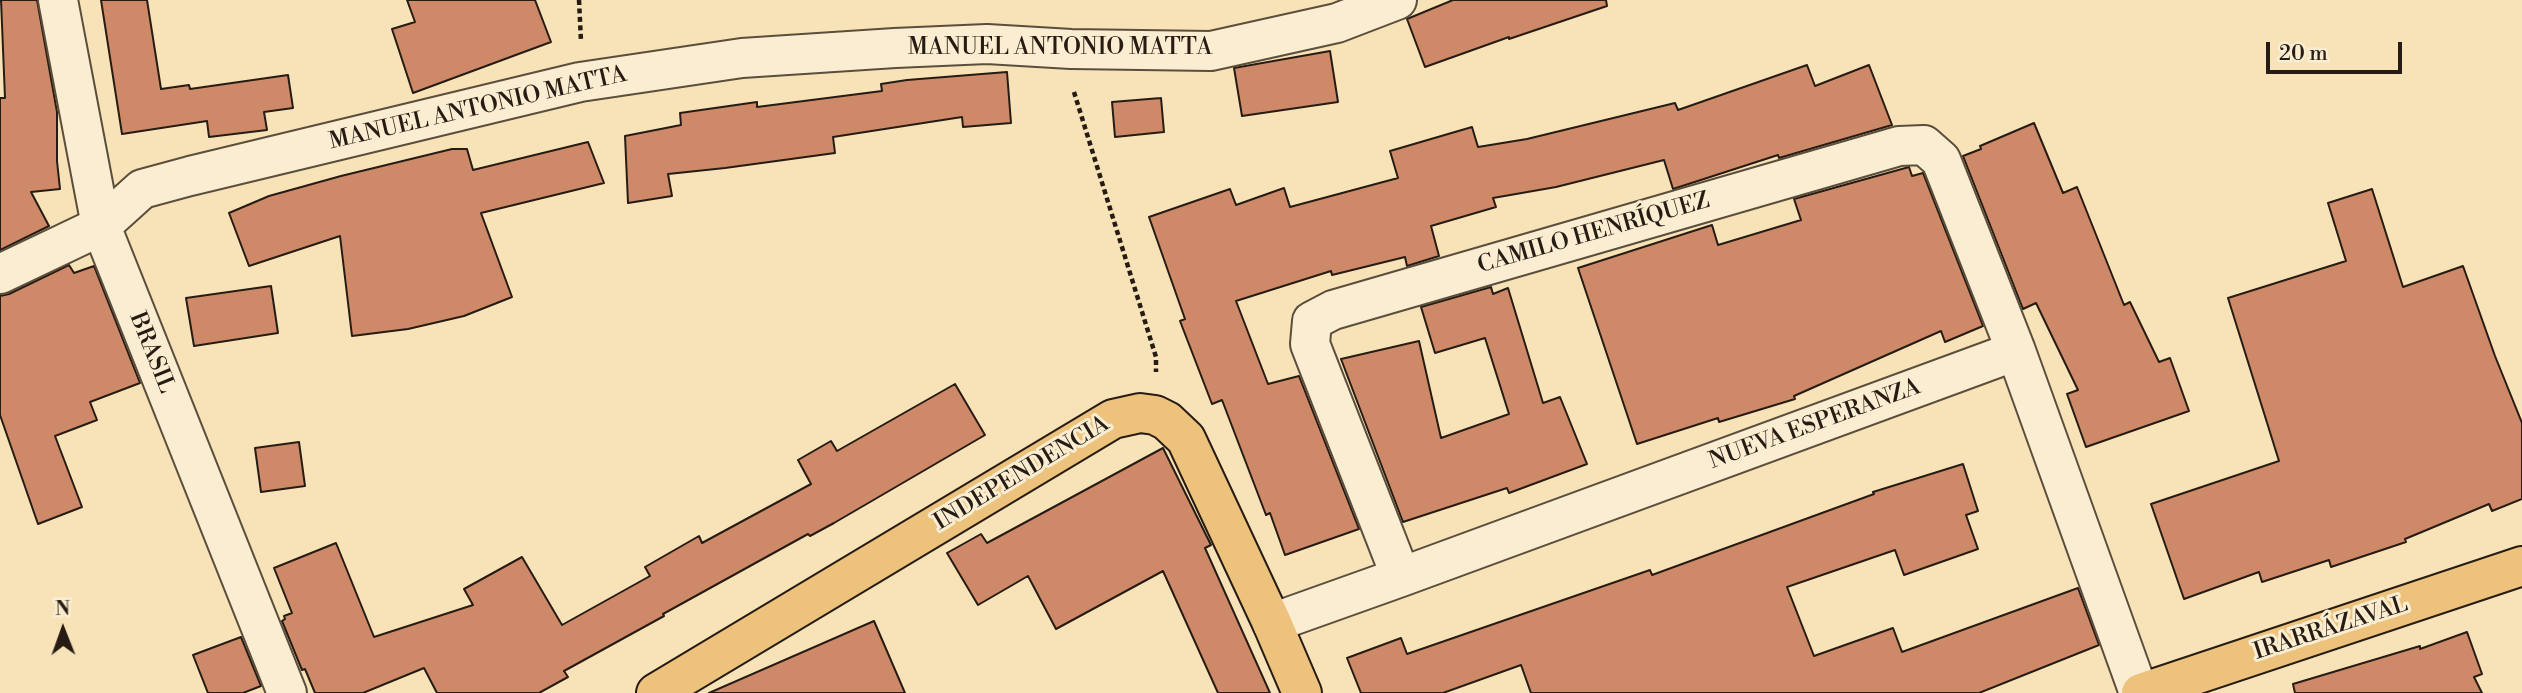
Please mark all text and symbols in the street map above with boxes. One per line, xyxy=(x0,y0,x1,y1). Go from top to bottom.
scale bar xyxy=(2270,28,2406,72)
street label: MANUEL ANTONIO MATTA xyxy=(908,34,1212,62)
text: 20 m xyxy=(2279,41,2328,67)
street label: MANUEL ANTONIO MATTA xyxy=(327,61,629,157)
street label: CAMILO HENRÍQUEZ xyxy=(1475,188,1713,280)
street label: BRASIL xyxy=(122,309,180,397)
street label: NUEVA ESPERANZA xyxy=(1706,374,1924,476)
street label: INDEPENDENCIA xyxy=(930,411,1114,537)
street label: IRARRÁZAVAL xyxy=(2251,591,2411,667)
north arrow xyxy=(28,595,98,665)
text: N xyxy=(55,597,70,621)

